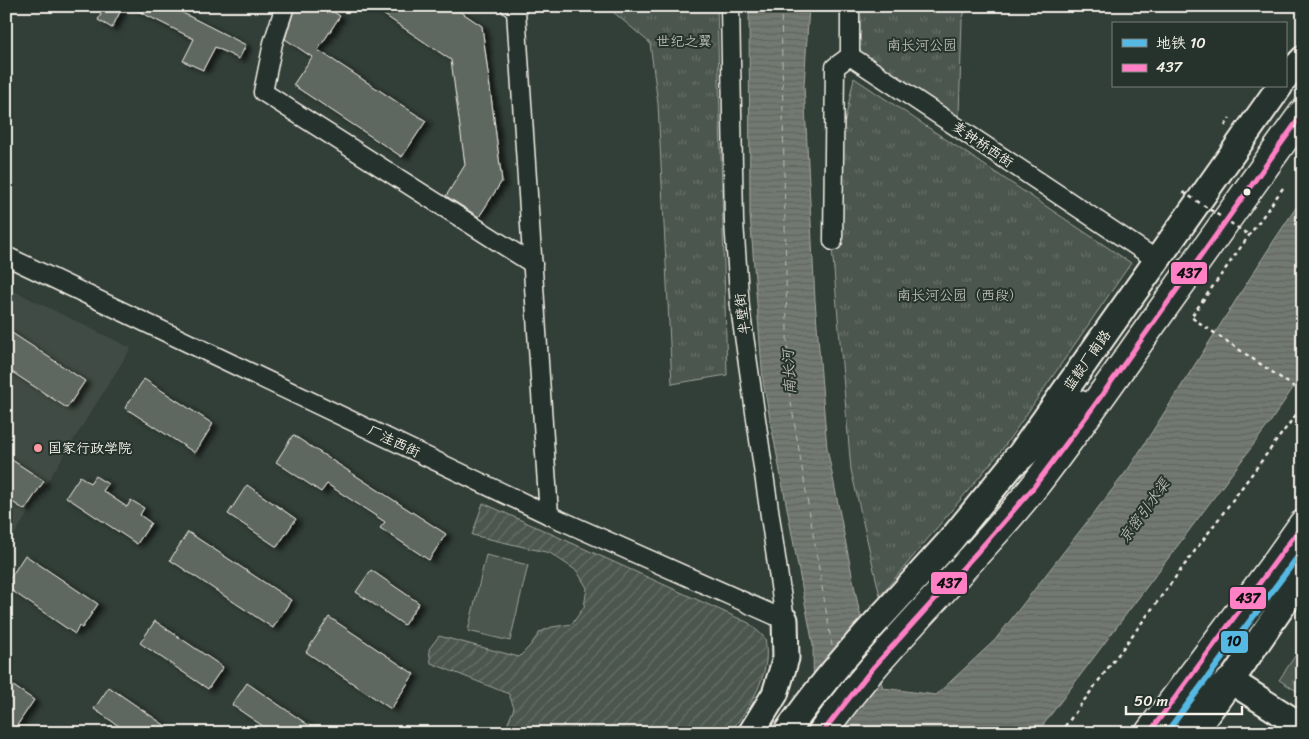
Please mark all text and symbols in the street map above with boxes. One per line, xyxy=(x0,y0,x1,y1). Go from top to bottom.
legend xyxy=(1112,22,1286,88)
park label: 世纪之翼 xyxy=(656,29,712,54)
text: 地铁 10 xyxy=(1156,30,1206,56)
park label: 南长河公园 xyxy=(887,33,957,58)
text: 437 xyxy=(1156,54,1184,80)
street label: 麦钟桥西街 xyxy=(947,114,1019,174)
unlabelled marker xyxy=(1242,187,1252,197)
line badge: 437 xyxy=(1170,261,1208,285)
text: 437 xyxy=(1176,261,1202,286)
park label: 南长河公园（西段） xyxy=(897,283,1023,308)
street label: 半壁街 xyxy=(728,292,757,336)
street label: 蓝靛厂南路 xyxy=(1057,324,1118,396)
water label: 南长河 xyxy=(775,346,803,395)
street label: 厂洼西街 xyxy=(363,418,424,465)
place label: 国家行政学院 xyxy=(48,436,132,461)
marker: 国家行政学院 xyxy=(32,442,44,454)
water label: 京密引水渠 xyxy=(1111,471,1178,549)
line badge: 437 xyxy=(930,571,968,595)
text: 437 xyxy=(936,571,962,596)
line badge: 437 xyxy=(1229,586,1267,610)
text: 437 xyxy=(1235,586,1261,611)
text: 10 xyxy=(1227,629,1242,654)
line badge: 10 xyxy=(1220,630,1249,654)
scale bar xyxy=(1126,684,1243,716)
text: 50 m xyxy=(1134,688,1169,714)

